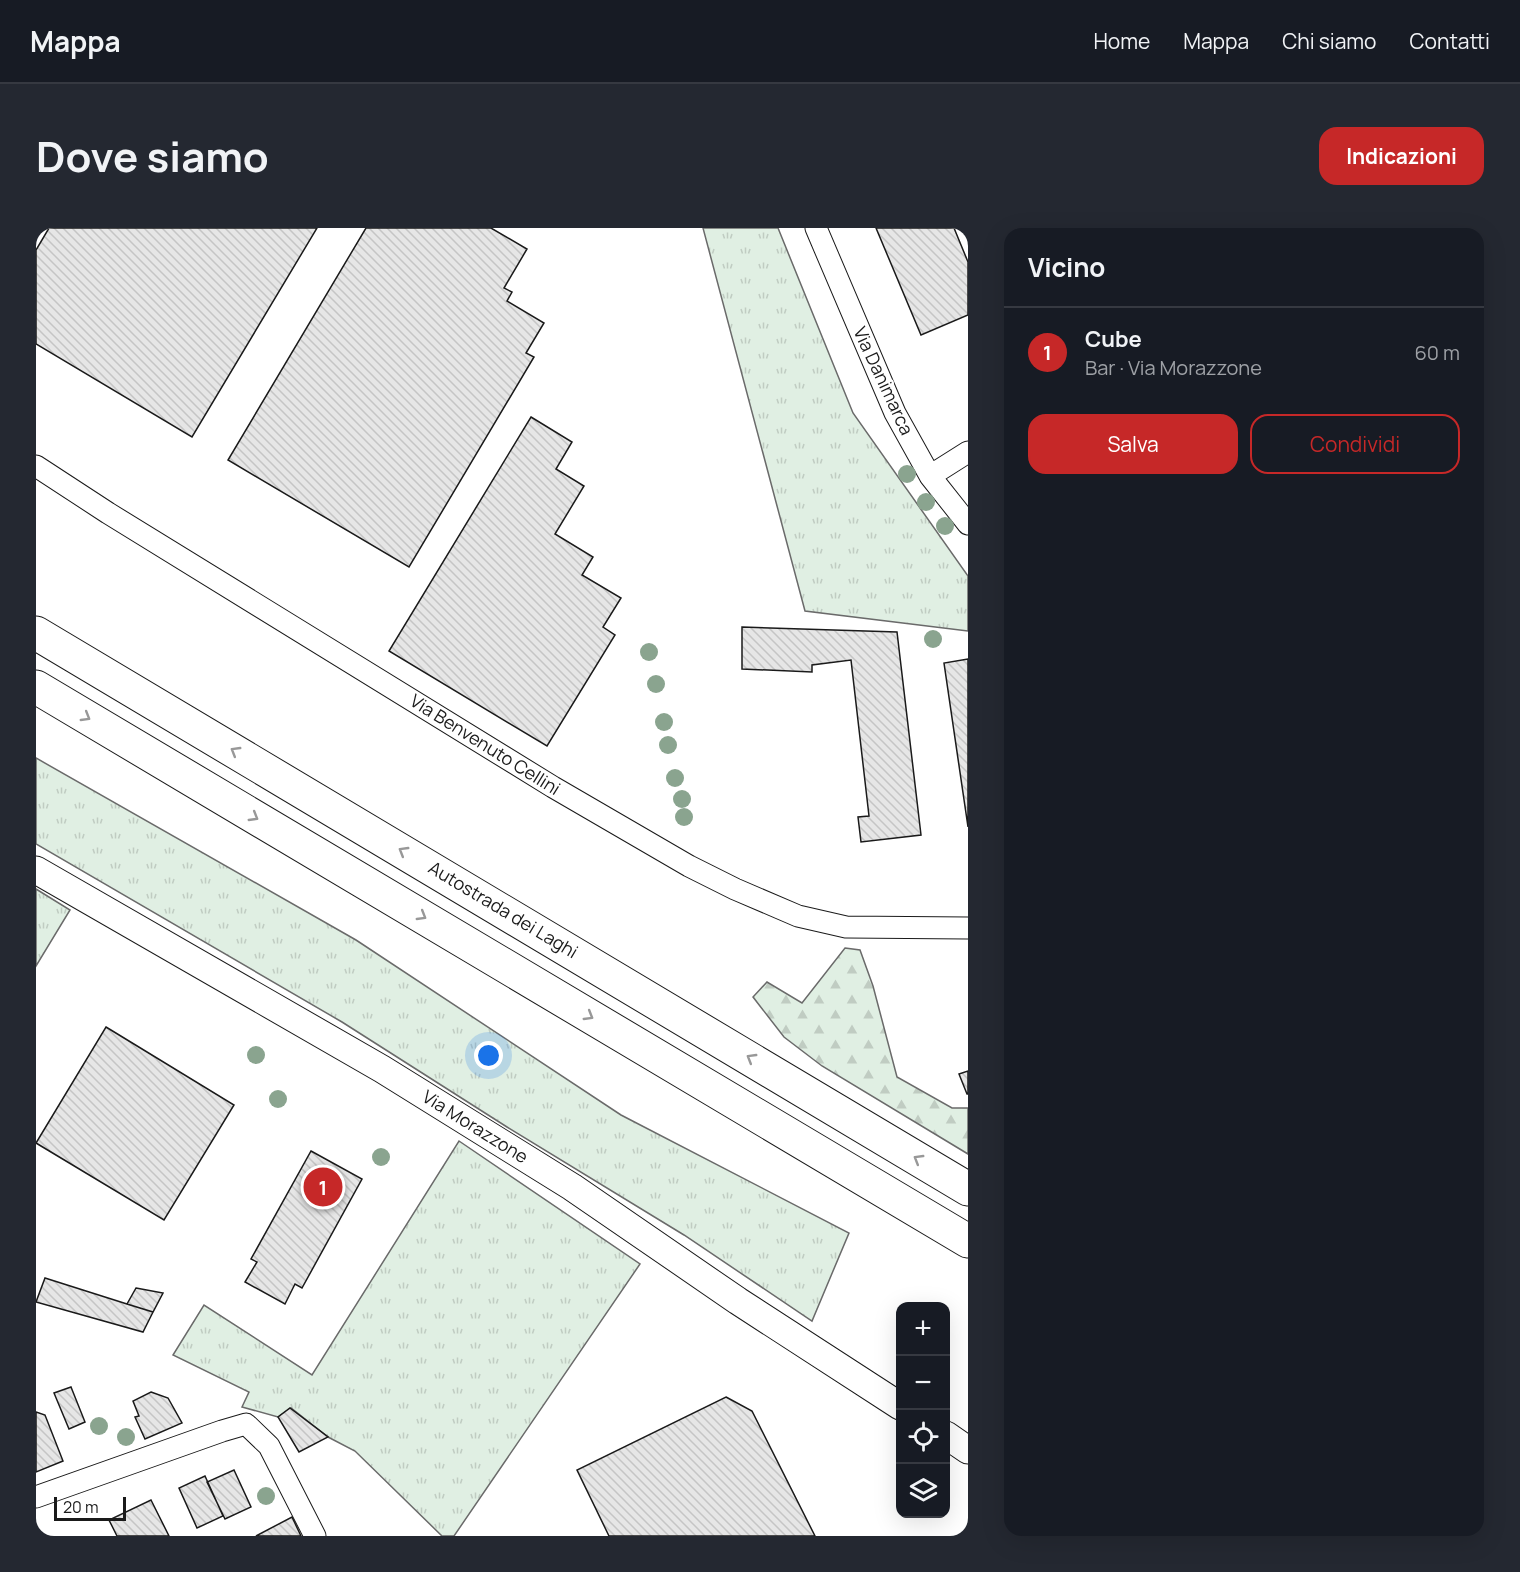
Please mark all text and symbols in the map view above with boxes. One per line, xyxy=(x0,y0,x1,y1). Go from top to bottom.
text: Mappa xyxy=(30,22,121,60)
text: Home xyxy=(1093,27,1150,55)
text: Mappa xyxy=(1183,27,1249,55)
text: Chi siamo xyxy=(1282,27,1377,55)
text: Contatti xyxy=(1410,27,1490,55)
text: Dove siamo xyxy=(36,127,269,185)
button: Indicazioni xyxy=(1319,127,1484,185)
text: Vicino xyxy=(1028,249,1105,285)
street label: Via Danimarca xyxy=(848,323,919,439)
text: Cube xyxy=(1085,324,1142,354)
text: 1 xyxy=(1043,339,1052,366)
text: 60 m xyxy=(1414,339,1460,366)
text: Bar · Via Morazzone xyxy=(1085,354,1262,381)
button: Salva xyxy=(1028,414,1238,474)
button: Condividi xyxy=(1250,414,1460,474)
street label: Via Benvenuto Cellini xyxy=(406,688,565,800)
one-way arrow xyxy=(80,710,90,721)
one-way arrow xyxy=(231,747,241,759)
one-way arrow xyxy=(248,809,258,821)
one-way arrow xyxy=(399,847,409,858)
street label: Autostrada dei Laghi xyxy=(424,855,583,963)
one-way arrow xyxy=(416,909,426,921)
one-way arrow xyxy=(583,1008,593,1020)
your location xyxy=(474,1041,503,1070)
one-way arrow xyxy=(747,1054,757,1066)
street label: Via Morazzone xyxy=(418,1084,533,1168)
one-way arrow xyxy=(914,1155,924,1166)
pin: 1 xyxy=(304,1164,342,1210)
map controls xyxy=(896,1302,950,1518)
button: + xyxy=(896,1302,950,1356)
button: − xyxy=(896,1356,950,1410)
button: locate xyxy=(896,1410,950,1464)
button: layers xyxy=(896,1464,950,1518)
scale bar xyxy=(54,1494,126,1522)
text: 20 m xyxy=(63,1496,99,1518)

